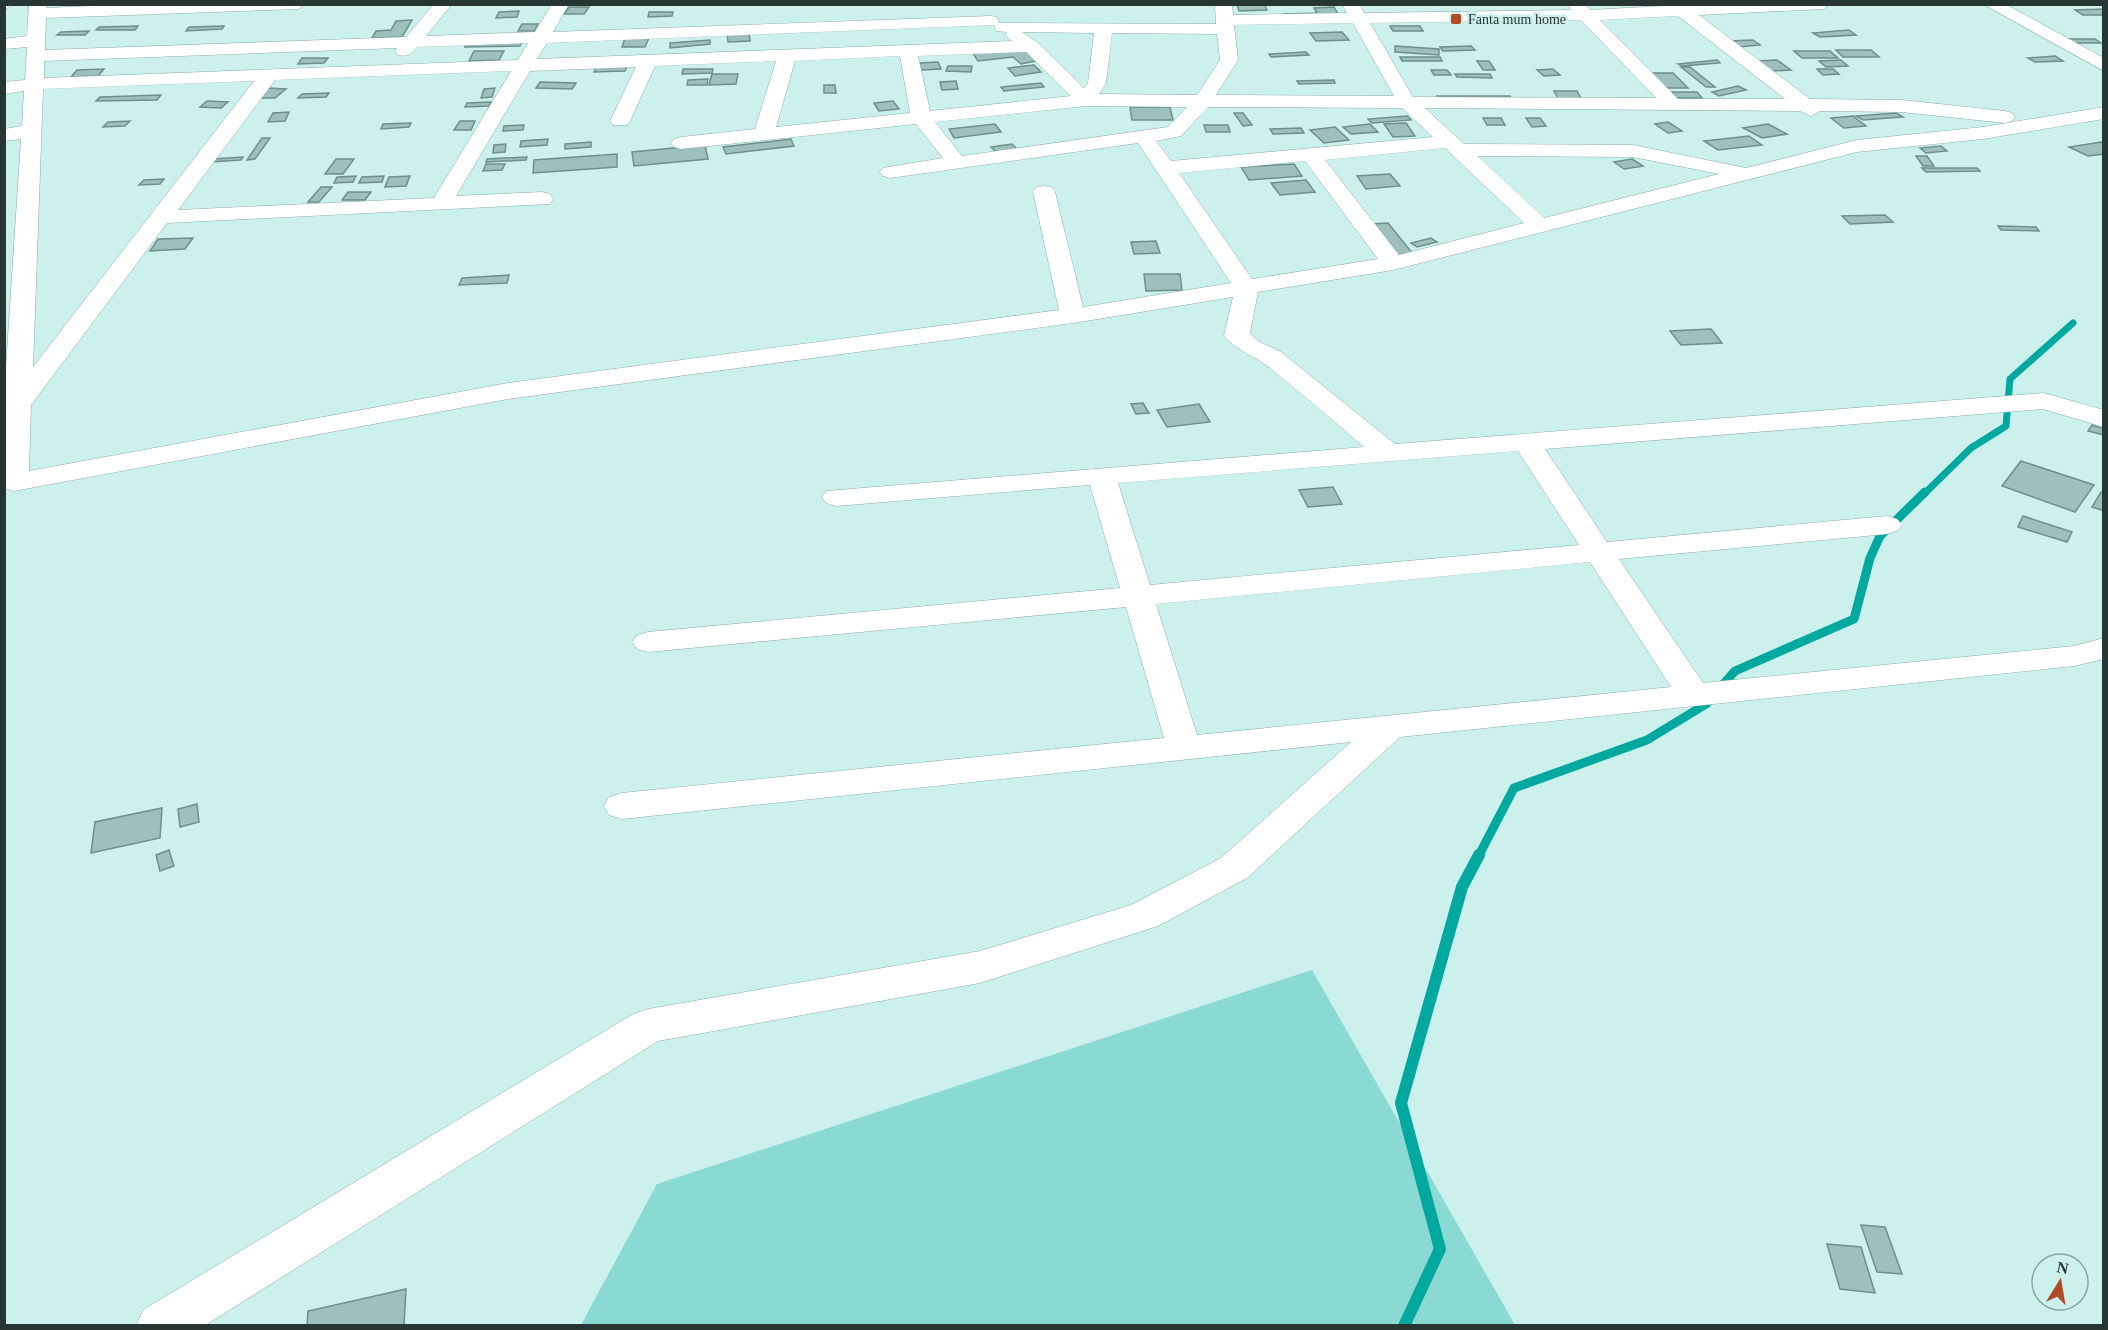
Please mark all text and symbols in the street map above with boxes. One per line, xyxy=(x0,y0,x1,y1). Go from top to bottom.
marker: Fanta mum home xyxy=(1449,12,1463,26)
place label: Fanta mum home xyxy=(1468,12,1566,27)
north arrow xyxy=(2030,1252,2090,1312)
text: N xyxy=(2055,1258,2070,1277)

